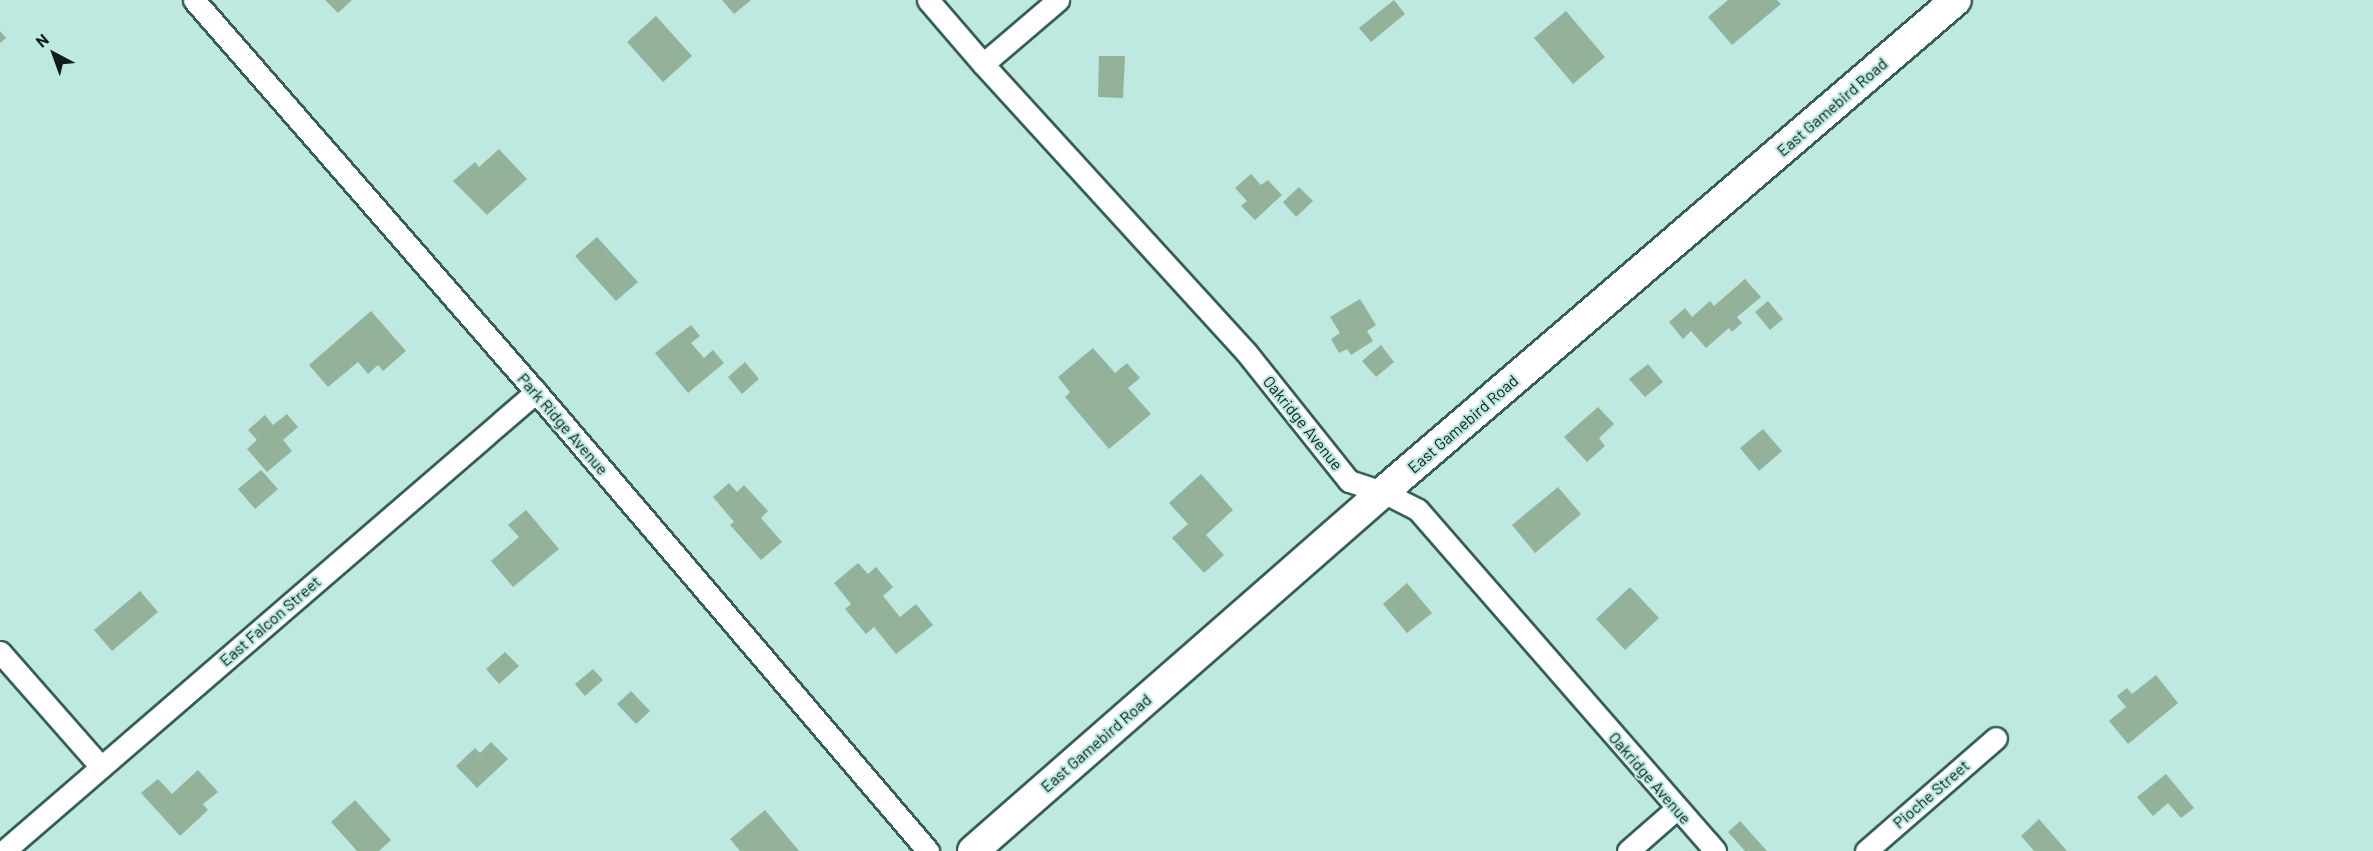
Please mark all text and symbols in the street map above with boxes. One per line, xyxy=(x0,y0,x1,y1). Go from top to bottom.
north arrow xyxy=(24,24,84,84)
text: N xyxy=(32,29,52,51)
street label: East Gamebird Road xyxy=(1773,54,1891,160)
street label: Park Ridge Avenue xyxy=(514,369,612,479)
street label: East Gamebird Road xyxy=(1404,371,1522,477)
street label: Oakridge Avenue xyxy=(1259,372,1347,474)
street label: East Falcon Street xyxy=(216,572,324,670)
street label: East Gamebird Road xyxy=(1037,690,1155,796)
street label: Oakridge Avenue xyxy=(1605,728,1695,828)
street label: Pioche Street xyxy=(1889,756,1973,832)

